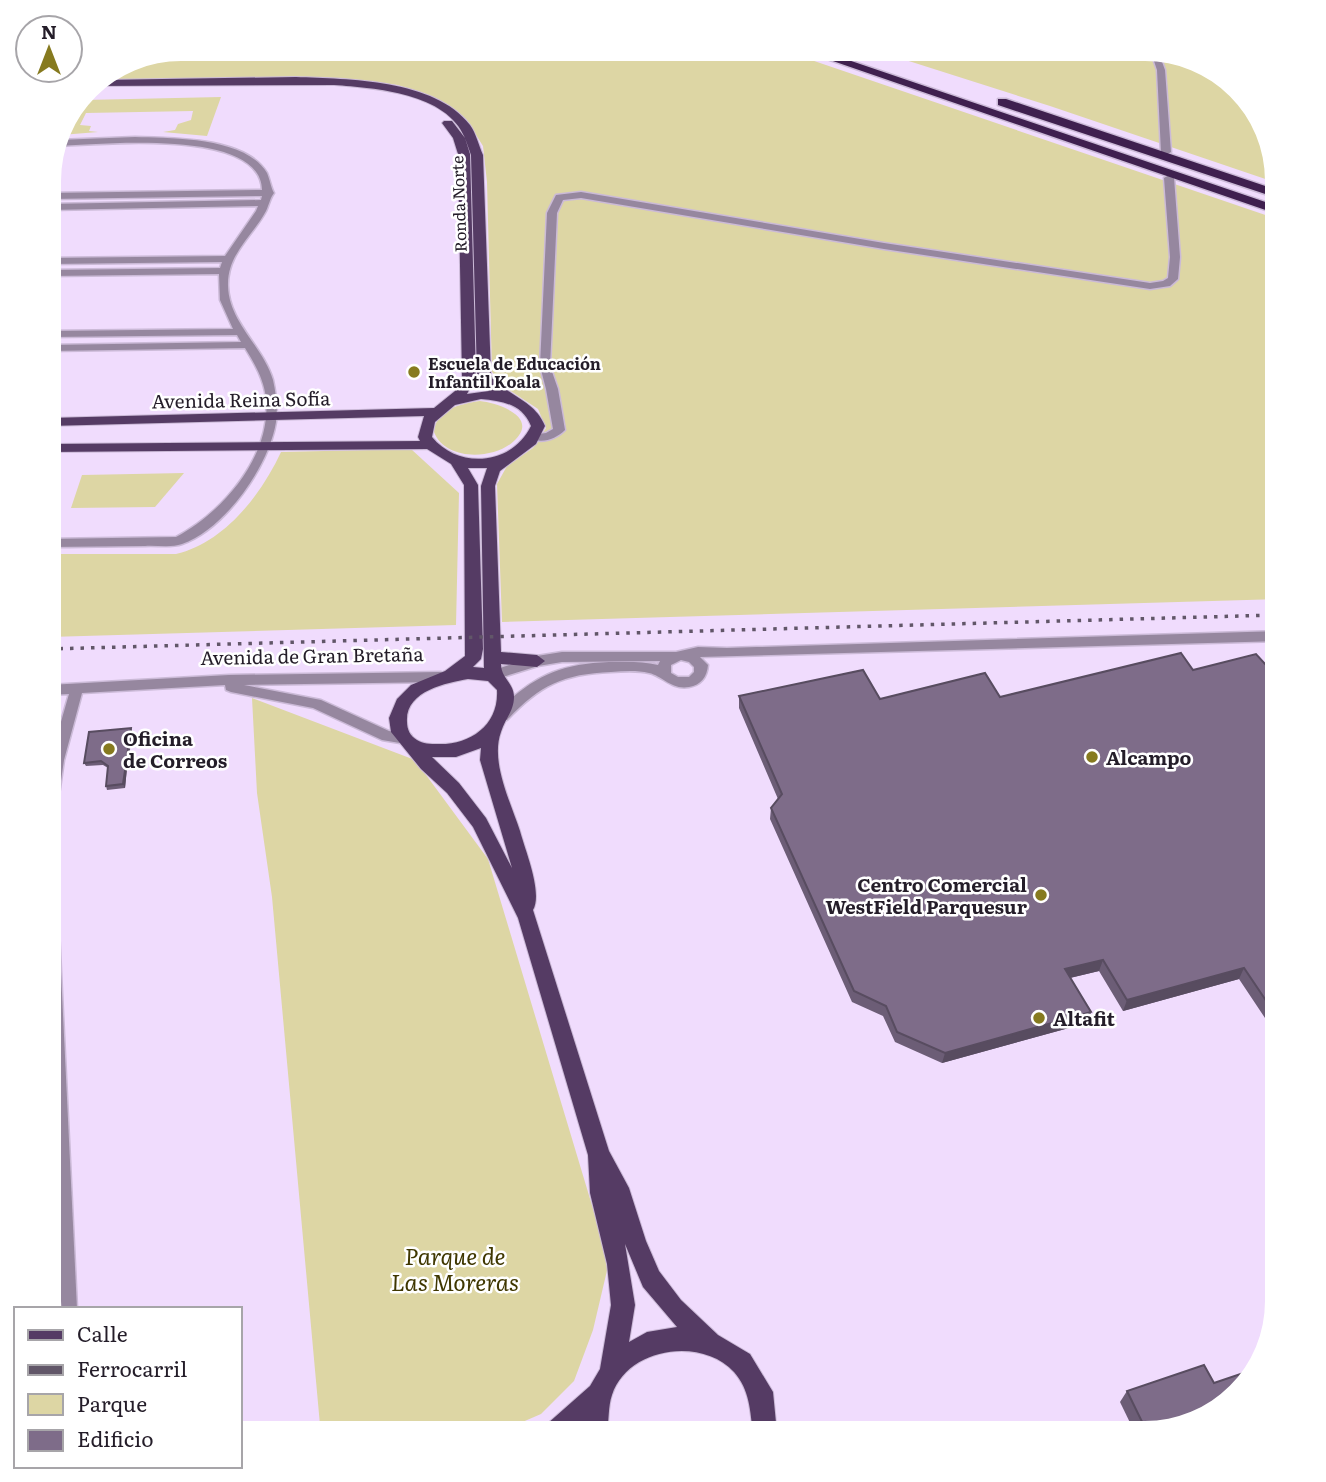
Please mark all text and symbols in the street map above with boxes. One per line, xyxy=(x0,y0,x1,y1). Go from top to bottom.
north arrow xyxy=(14,14,84,84)
text: N xyxy=(41,17,57,45)
street label: Ronda Norte xyxy=(444,155,472,253)
place label: Escuela de Educación Infantil Koala xyxy=(428,351,601,393)
marker: Escuela de Educación Infantil Koala xyxy=(406,364,422,380)
street label: Avenida Reina Sofía xyxy=(151,383,331,415)
street label: Avenida de Gran Bretaña xyxy=(200,639,425,671)
place label: Oficina de Correos xyxy=(123,724,227,774)
marker: Oficina de Correos xyxy=(101,741,117,757)
place label: Alcampo xyxy=(1106,743,1192,771)
marker: Alcampo xyxy=(1084,749,1100,765)
place label: Centro Comercial WestField Parquesur xyxy=(825,870,1028,920)
marker: Centro Comercial WestField Parquesur xyxy=(1033,887,1049,903)
place label: Altafit xyxy=(1053,1004,1116,1032)
marker: Altafit xyxy=(1031,1010,1047,1026)
park label: Parque de Las Moreras xyxy=(391,1238,519,1298)
legend xyxy=(14,1307,242,1468)
text: Calle xyxy=(77,1317,128,1348)
text: Ferrocarril xyxy=(77,1352,187,1383)
text: Parque xyxy=(77,1387,147,1418)
text: Edificio xyxy=(77,1422,153,1453)

